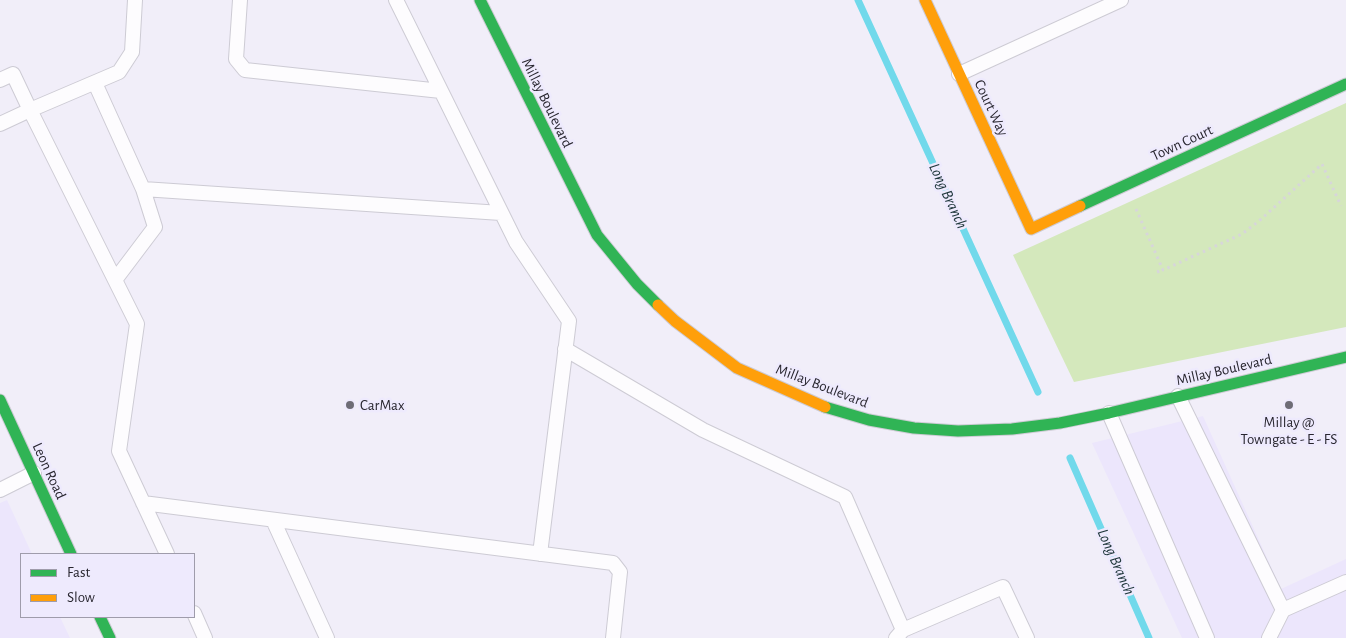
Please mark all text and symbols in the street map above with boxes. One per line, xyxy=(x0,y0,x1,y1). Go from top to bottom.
street label: Millay Boulevard xyxy=(518,55,576,151)
street label: Court Way xyxy=(970,77,1012,139)
street label: Town Court xyxy=(1148,121,1216,165)
water label: Long Branch xyxy=(924,160,972,232)
street label: Millay Boulevard xyxy=(1174,350,1274,390)
street label: Millay Boulevard xyxy=(773,360,871,412)
place label: CarMax xyxy=(360,396,405,414)
marker: CarMax xyxy=(344,399,356,411)
marker: Millay @ Towngate - E - FS xyxy=(1283,399,1295,411)
place label: Millay @ Towngate - E - FS xyxy=(1241,413,1337,448)
street label: Leon Road xyxy=(28,440,70,502)
water label: Long Branch xyxy=(1093,526,1139,598)
legend xyxy=(20,553,195,618)
text: Fast xyxy=(67,565,90,580)
text: Slow xyxy=(67,590,95,605)

